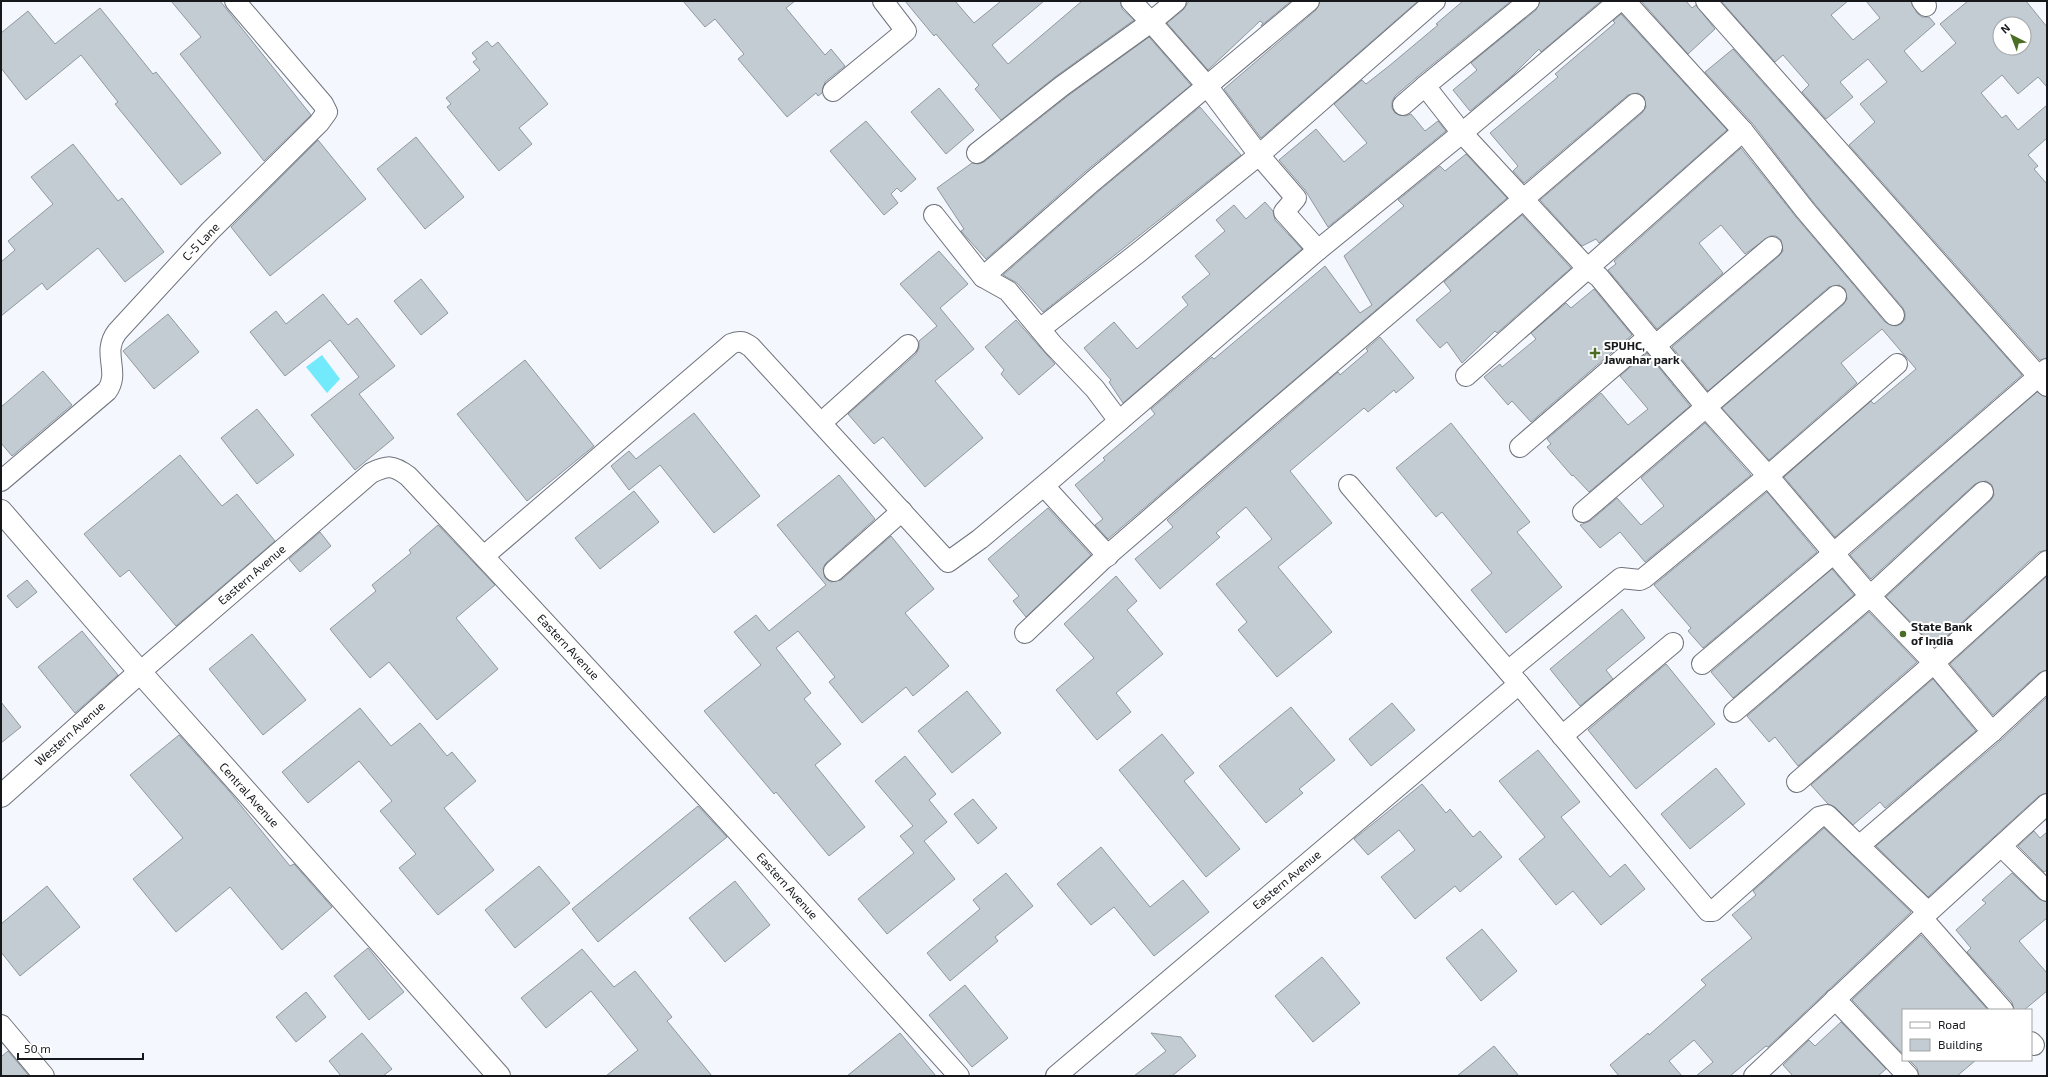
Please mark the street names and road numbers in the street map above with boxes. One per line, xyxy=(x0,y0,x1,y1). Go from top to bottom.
street label: C-5 Lane xyxy=(179,219,222,263)
street label: Eastern Avenue xyxy=(215,541,288,607)
street label: Eastern Avenue xyxy=(535,611,603,682)
street label: Western Avenue xyxy=(32,698,107,768)
street label: Central Avenue xyxy=(217,759,282,830)
street label: Eastern Avenue xyxy=(1249,847,1323,912)
street label: Eastern Avenue xyxy=(754,849,821,922)

